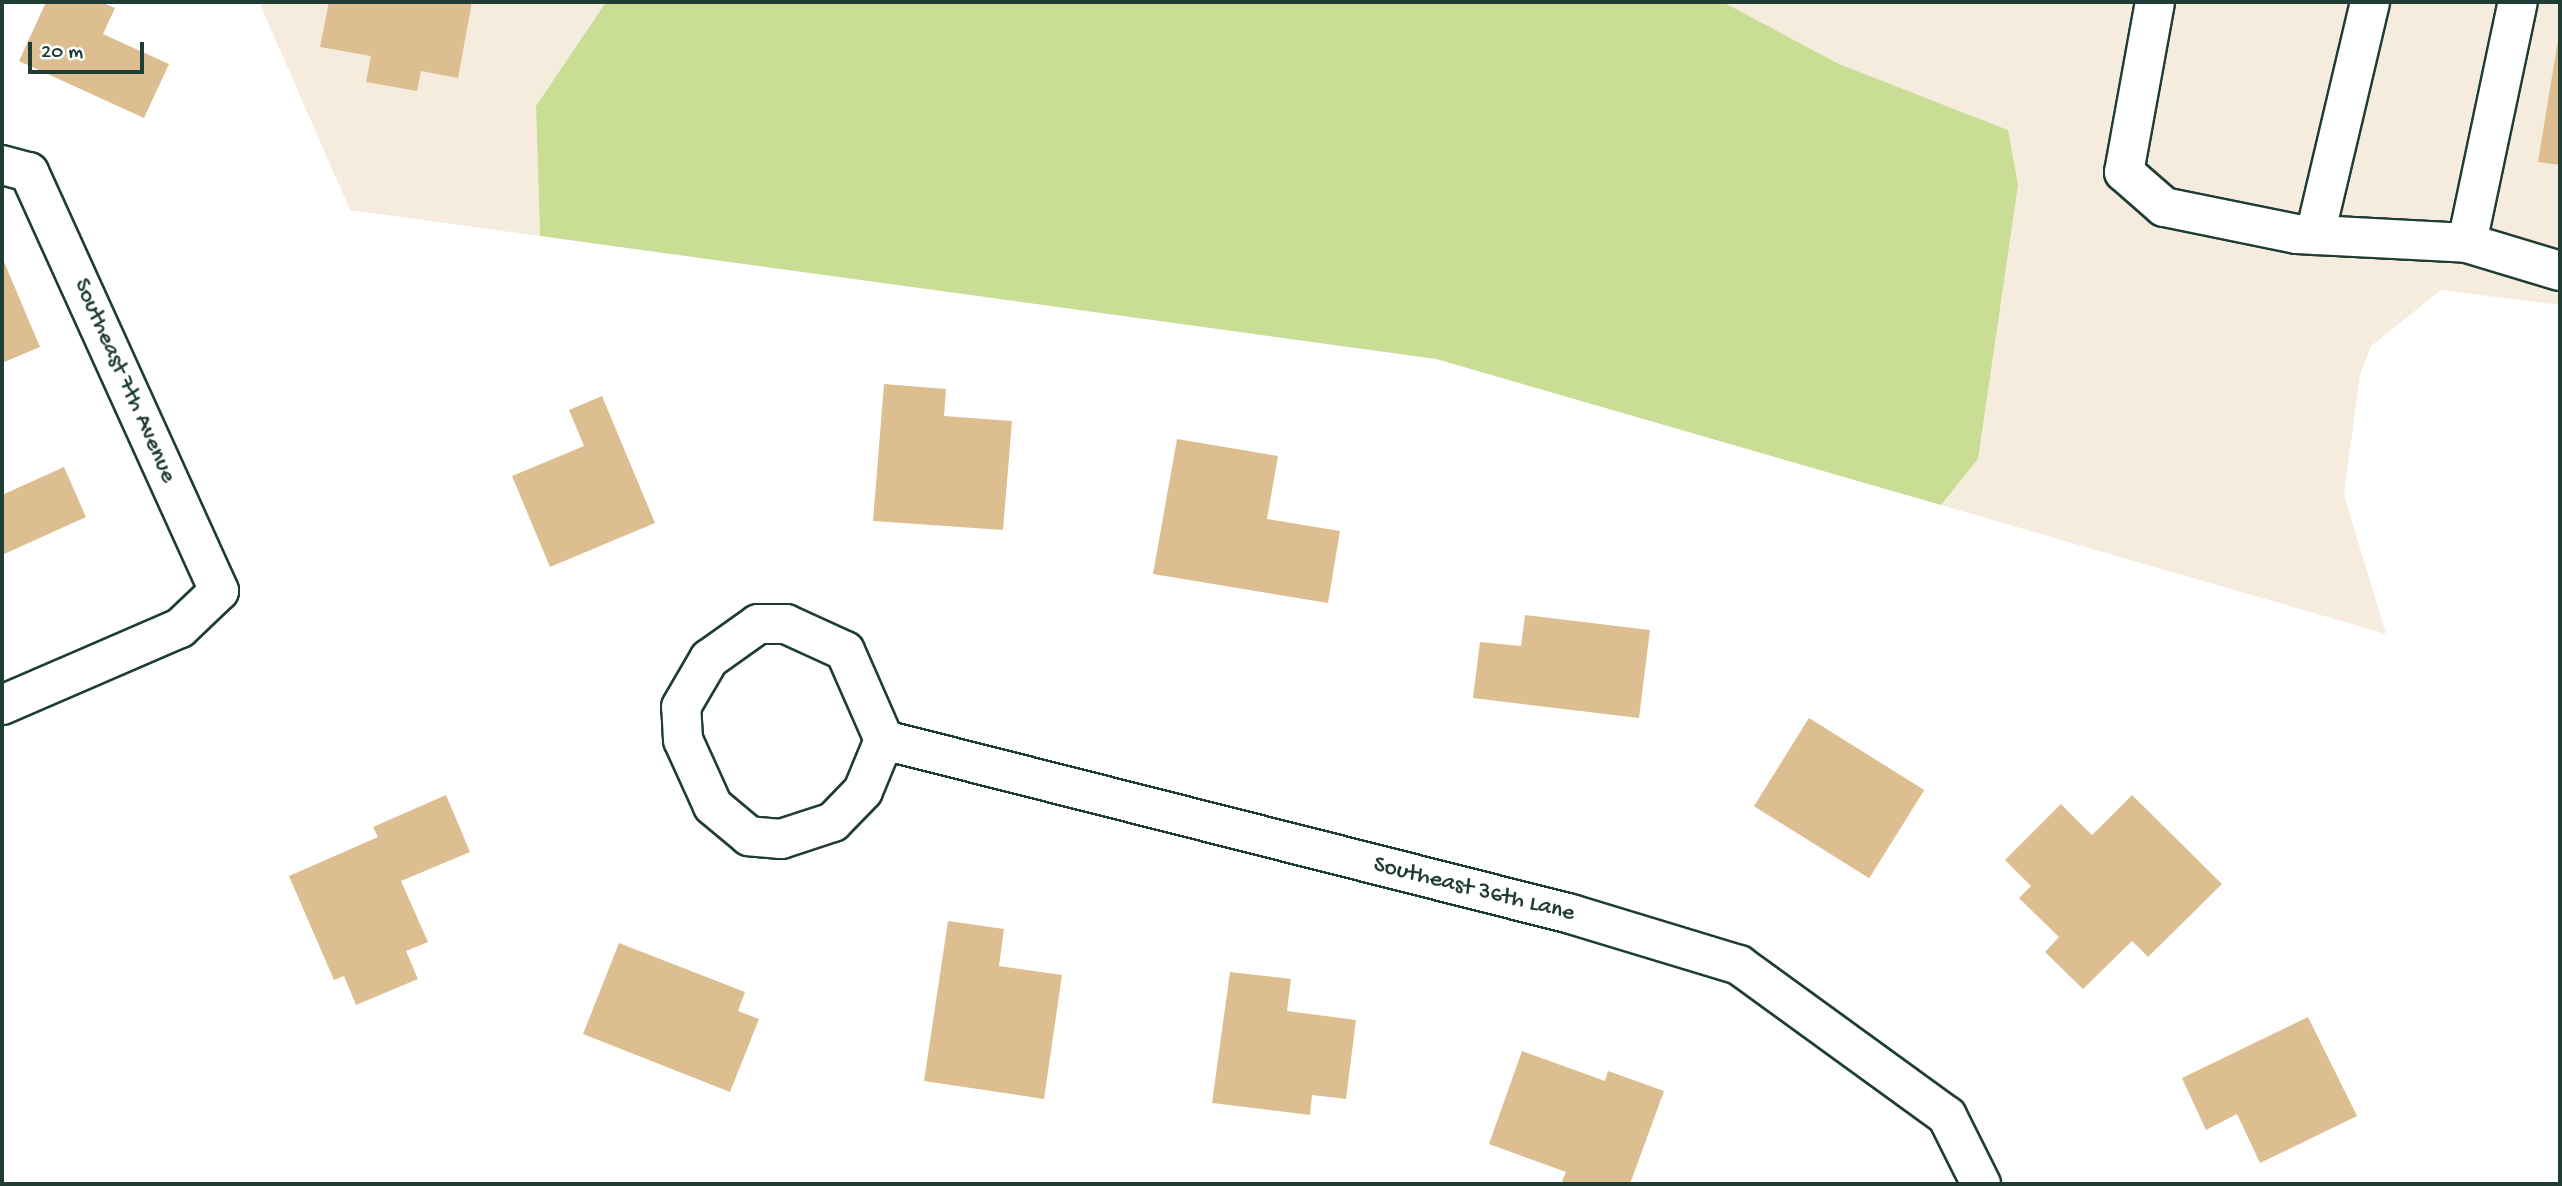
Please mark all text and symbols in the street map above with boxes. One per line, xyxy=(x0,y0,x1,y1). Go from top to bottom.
scale bar xyxy=(32,28,147,72)
text: 20 m xyxy=(41,41,83,66)
street label: Southeast 7th Avenue xyxy=(66,274,182,488)
street label: Southeast 36th Lane xyxy=(1370,851,1578,929)

